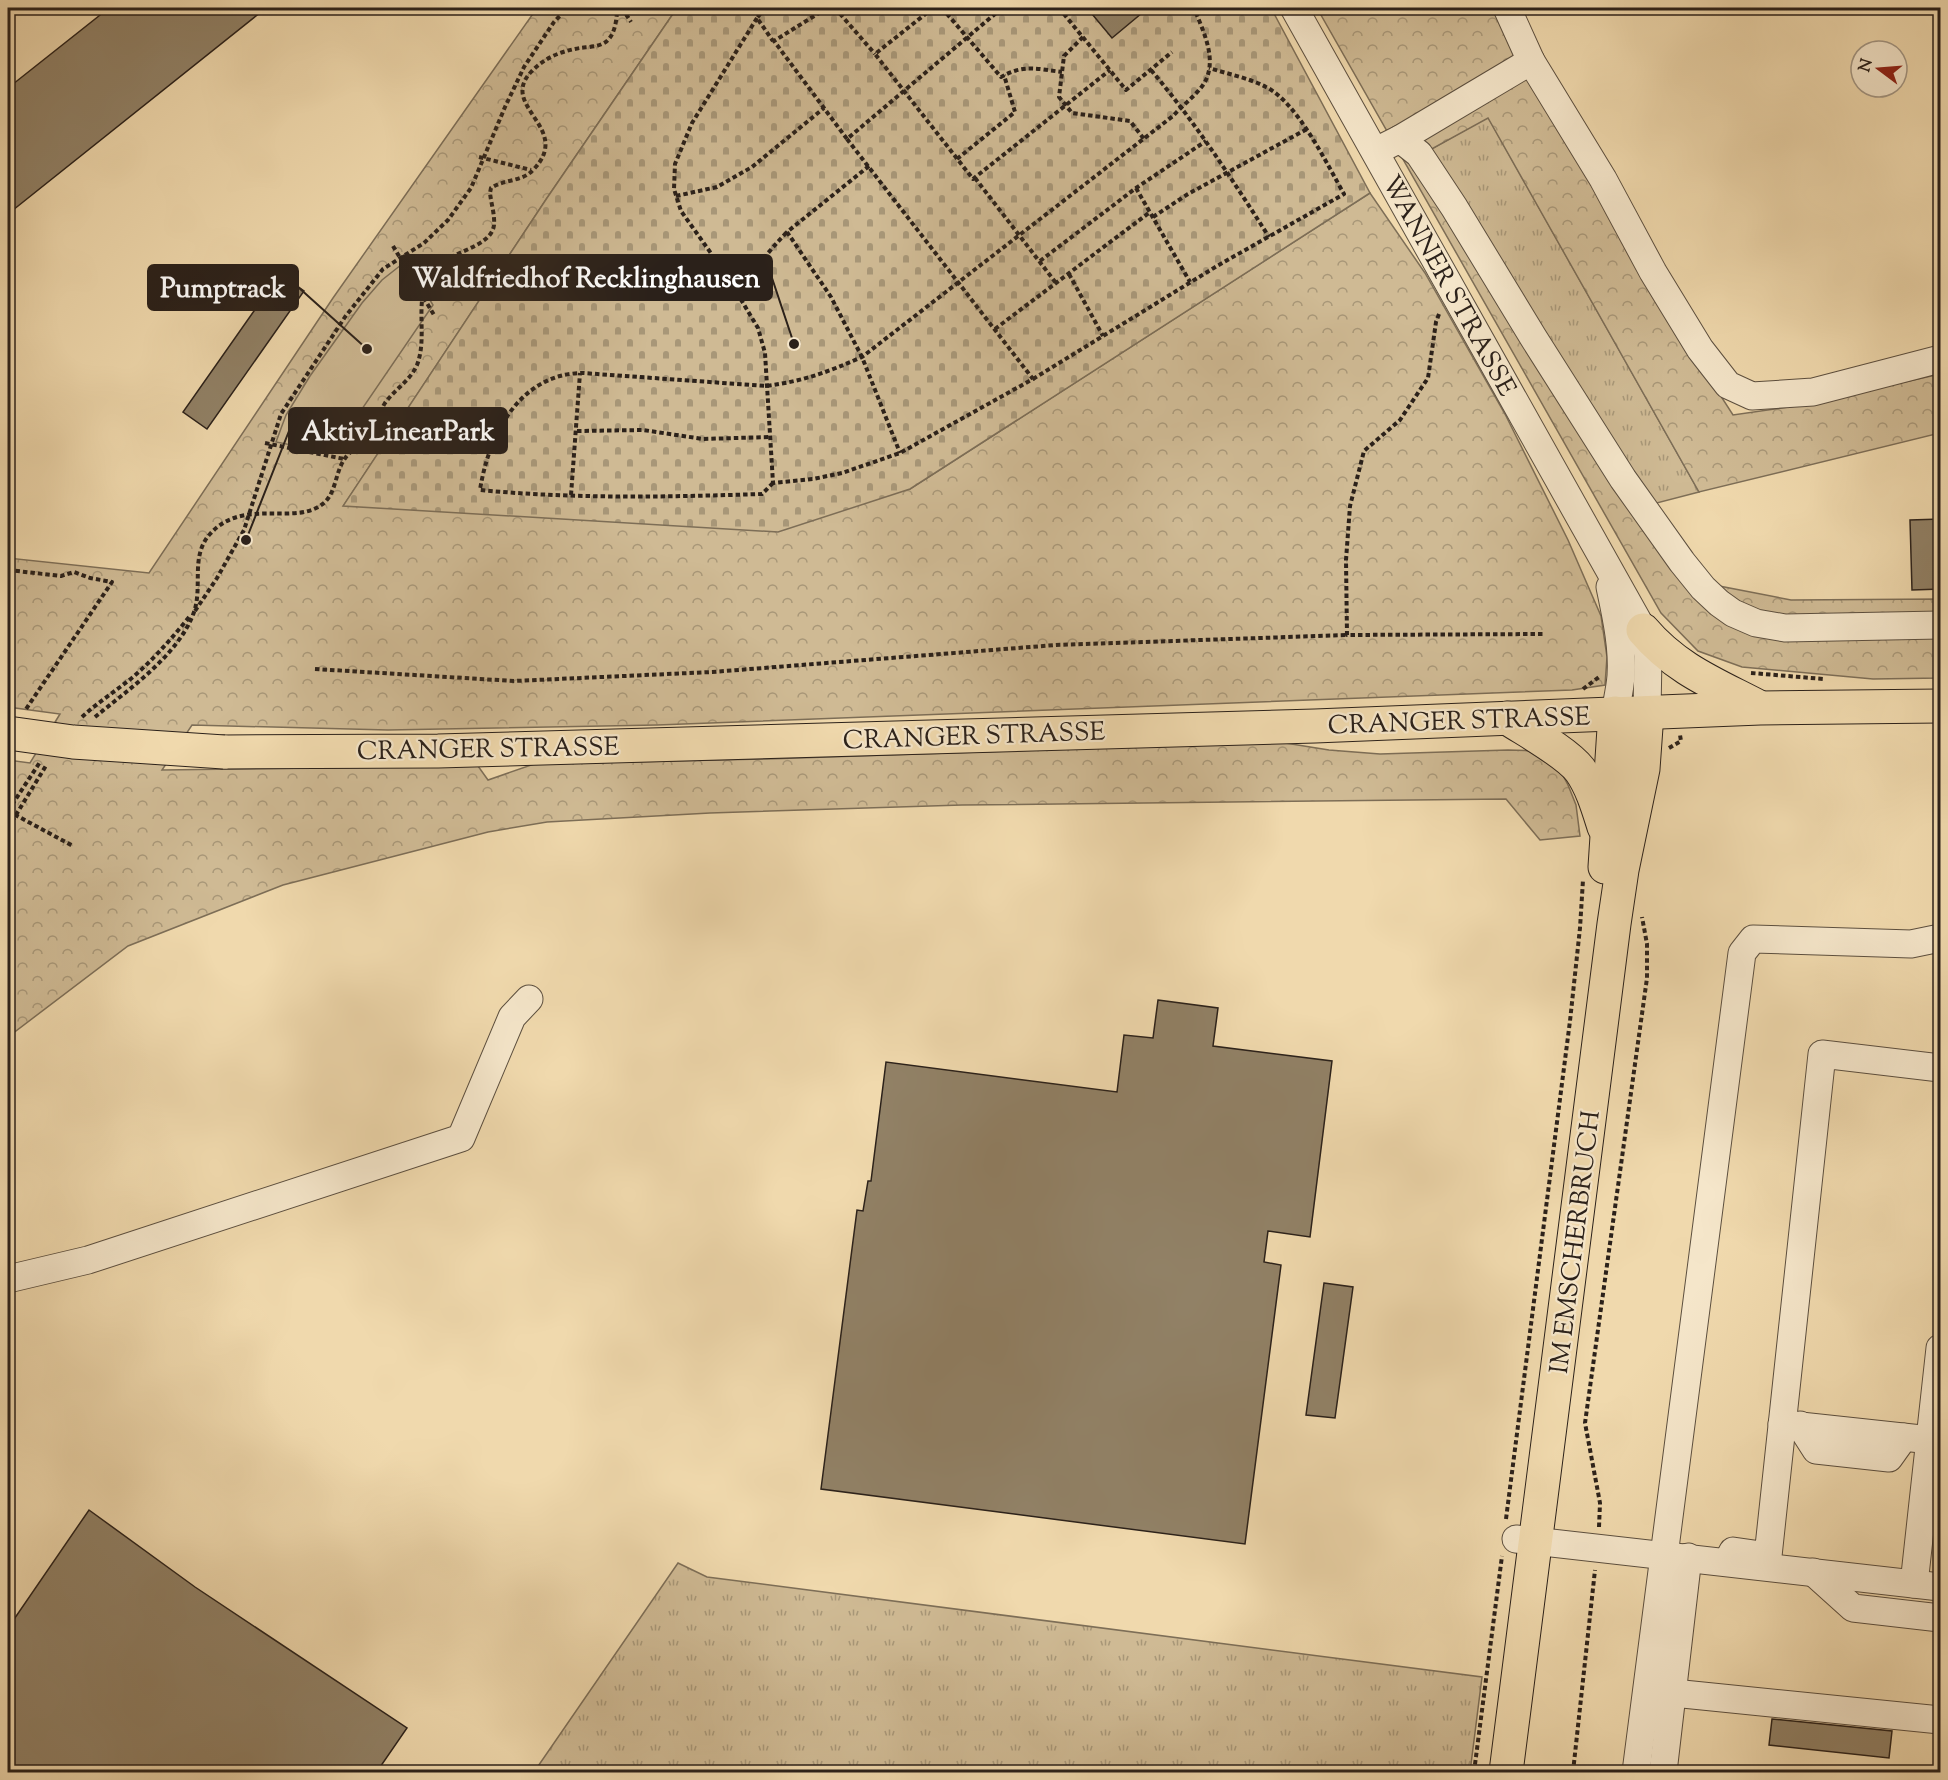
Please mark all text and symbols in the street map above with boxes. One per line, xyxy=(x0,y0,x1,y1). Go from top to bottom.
north arrow xyxy=(1849,39,1909,99)
text: N xyxy=(1854,56,1880,75)
street label: WANNER STRASSE xyxy=(1372,169,1524,404)
callout: Waldfriedhof Recklinghausen xyxy=(400,255,772,300)
text: Waldfriedhof Recklinghausen xyxy=(412,261,760,300)
callout: Pumptrack xyxy=(148,265,298,310)
text: Pumptrack xyxy=(160,271,286,310)
callout: AktivLinearPark xyxy=(289,408,507,453)
text: AktivLinearPark xyxy=(301,414,495,453)
street label: CRANGER STRASSE xyxy=(1327,699,1591,746)
street label: CRANGER STRASSE xyxy=(842,714,1106,761)
street label: CRANGER STRASSE xyxy=(356,730,620,771)
street label: IM EMSCHERBRUCH xyxy=(1542,1108,1611,1376)

